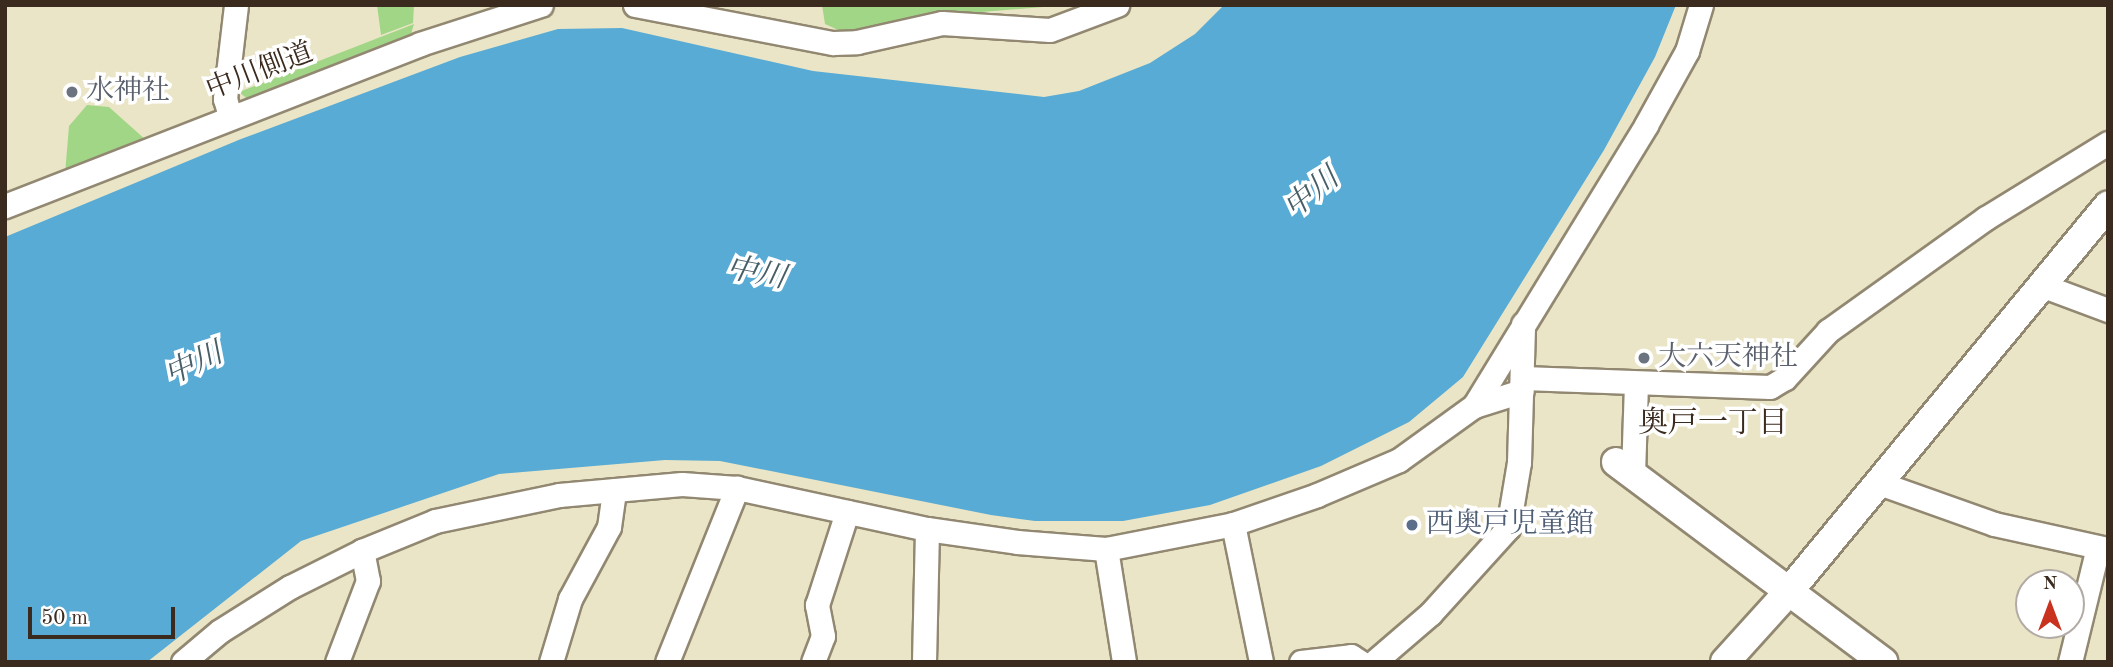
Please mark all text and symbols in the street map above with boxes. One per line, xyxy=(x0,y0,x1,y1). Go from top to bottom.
street label: 中川側道 xyxy=(202,36,318,108)
place label: 水神社 xyxy=(86,75,170,109)
marker: 水神社 xyxy=(64,84,80,100)
water label: 中川 xyxy=(1277,161,1347,227)
water label: 中川 xyxy=(723,251,789,297)
water label: 中川 xyxy=(159,336,229,394)
place label: 大六天神社 xyxy=(1658,341,1798,375)
marker: 大六天神社 xyxy=(1636,350,1652,366)
district label: 奥戸一丁目 xyxy=(1638,406,1788,442)
place label: 西奥戸児童館 xyxy=(1426,508,1594,542)
marker: 西奥戸児童館 xyxy=(1404,517,1420,533)
north arrow xyxy=(2015,569,2085,639)
text: N xyxy=(2043,575,2057,594)
scale bar xyxy=(32,594,178,638)
text: 50 m xyxy=(41,608,88,629)

